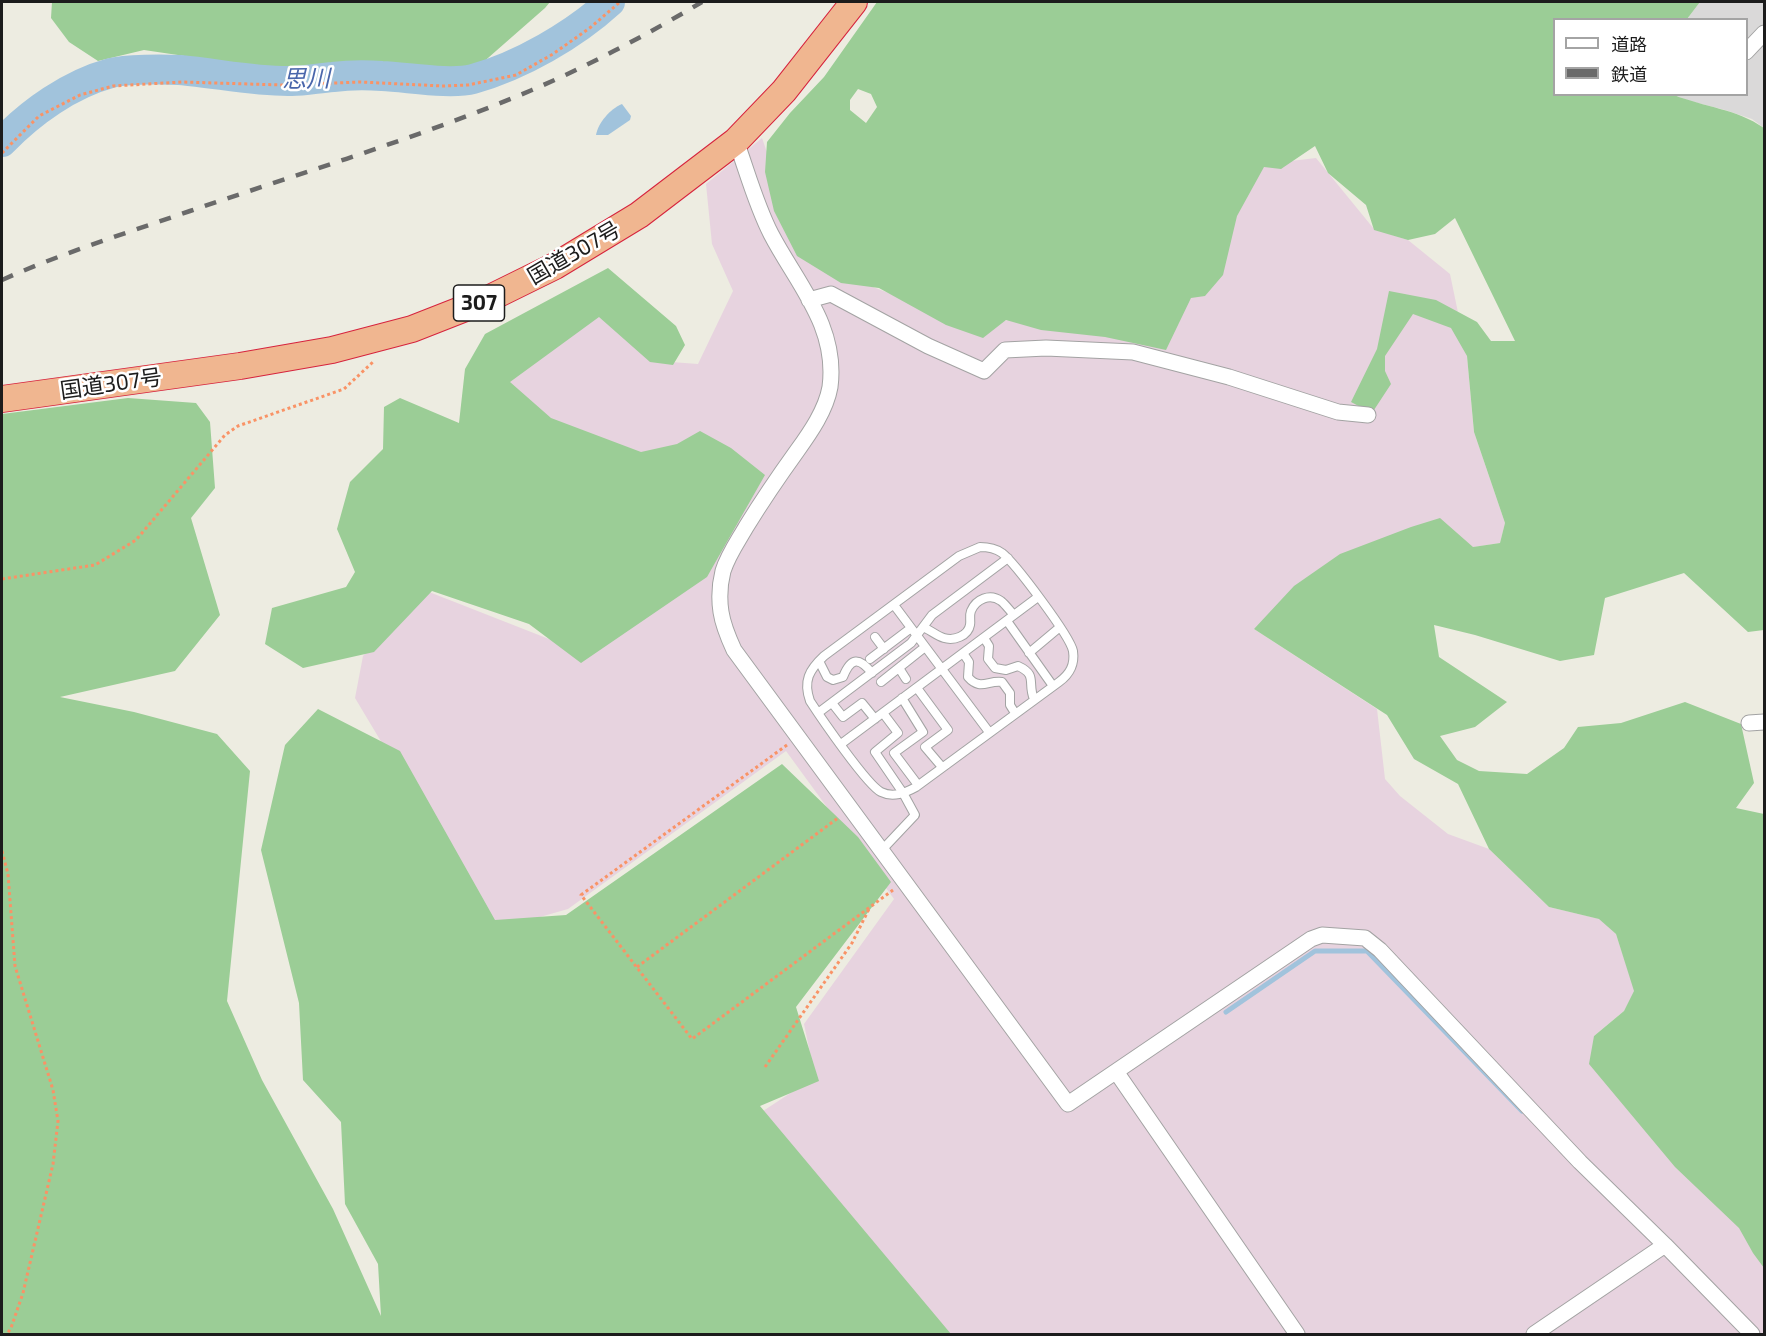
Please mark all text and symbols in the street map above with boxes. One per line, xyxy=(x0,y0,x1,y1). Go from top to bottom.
legend xyxy=(1553,18,1748,96)
text: 道路 xyxy=(1611,33,1647,55)
text: 鉄道 xyxy=(1611,63,1647,85)
water label: 思川 xyxy=(282,64,330,94)
street label: 国道307号 xyxy=(523,216,625,290)
road number: 307 xyxy=(454,285,504,321)
street label: 国道307号 xyxy=(58,364,164,404)

